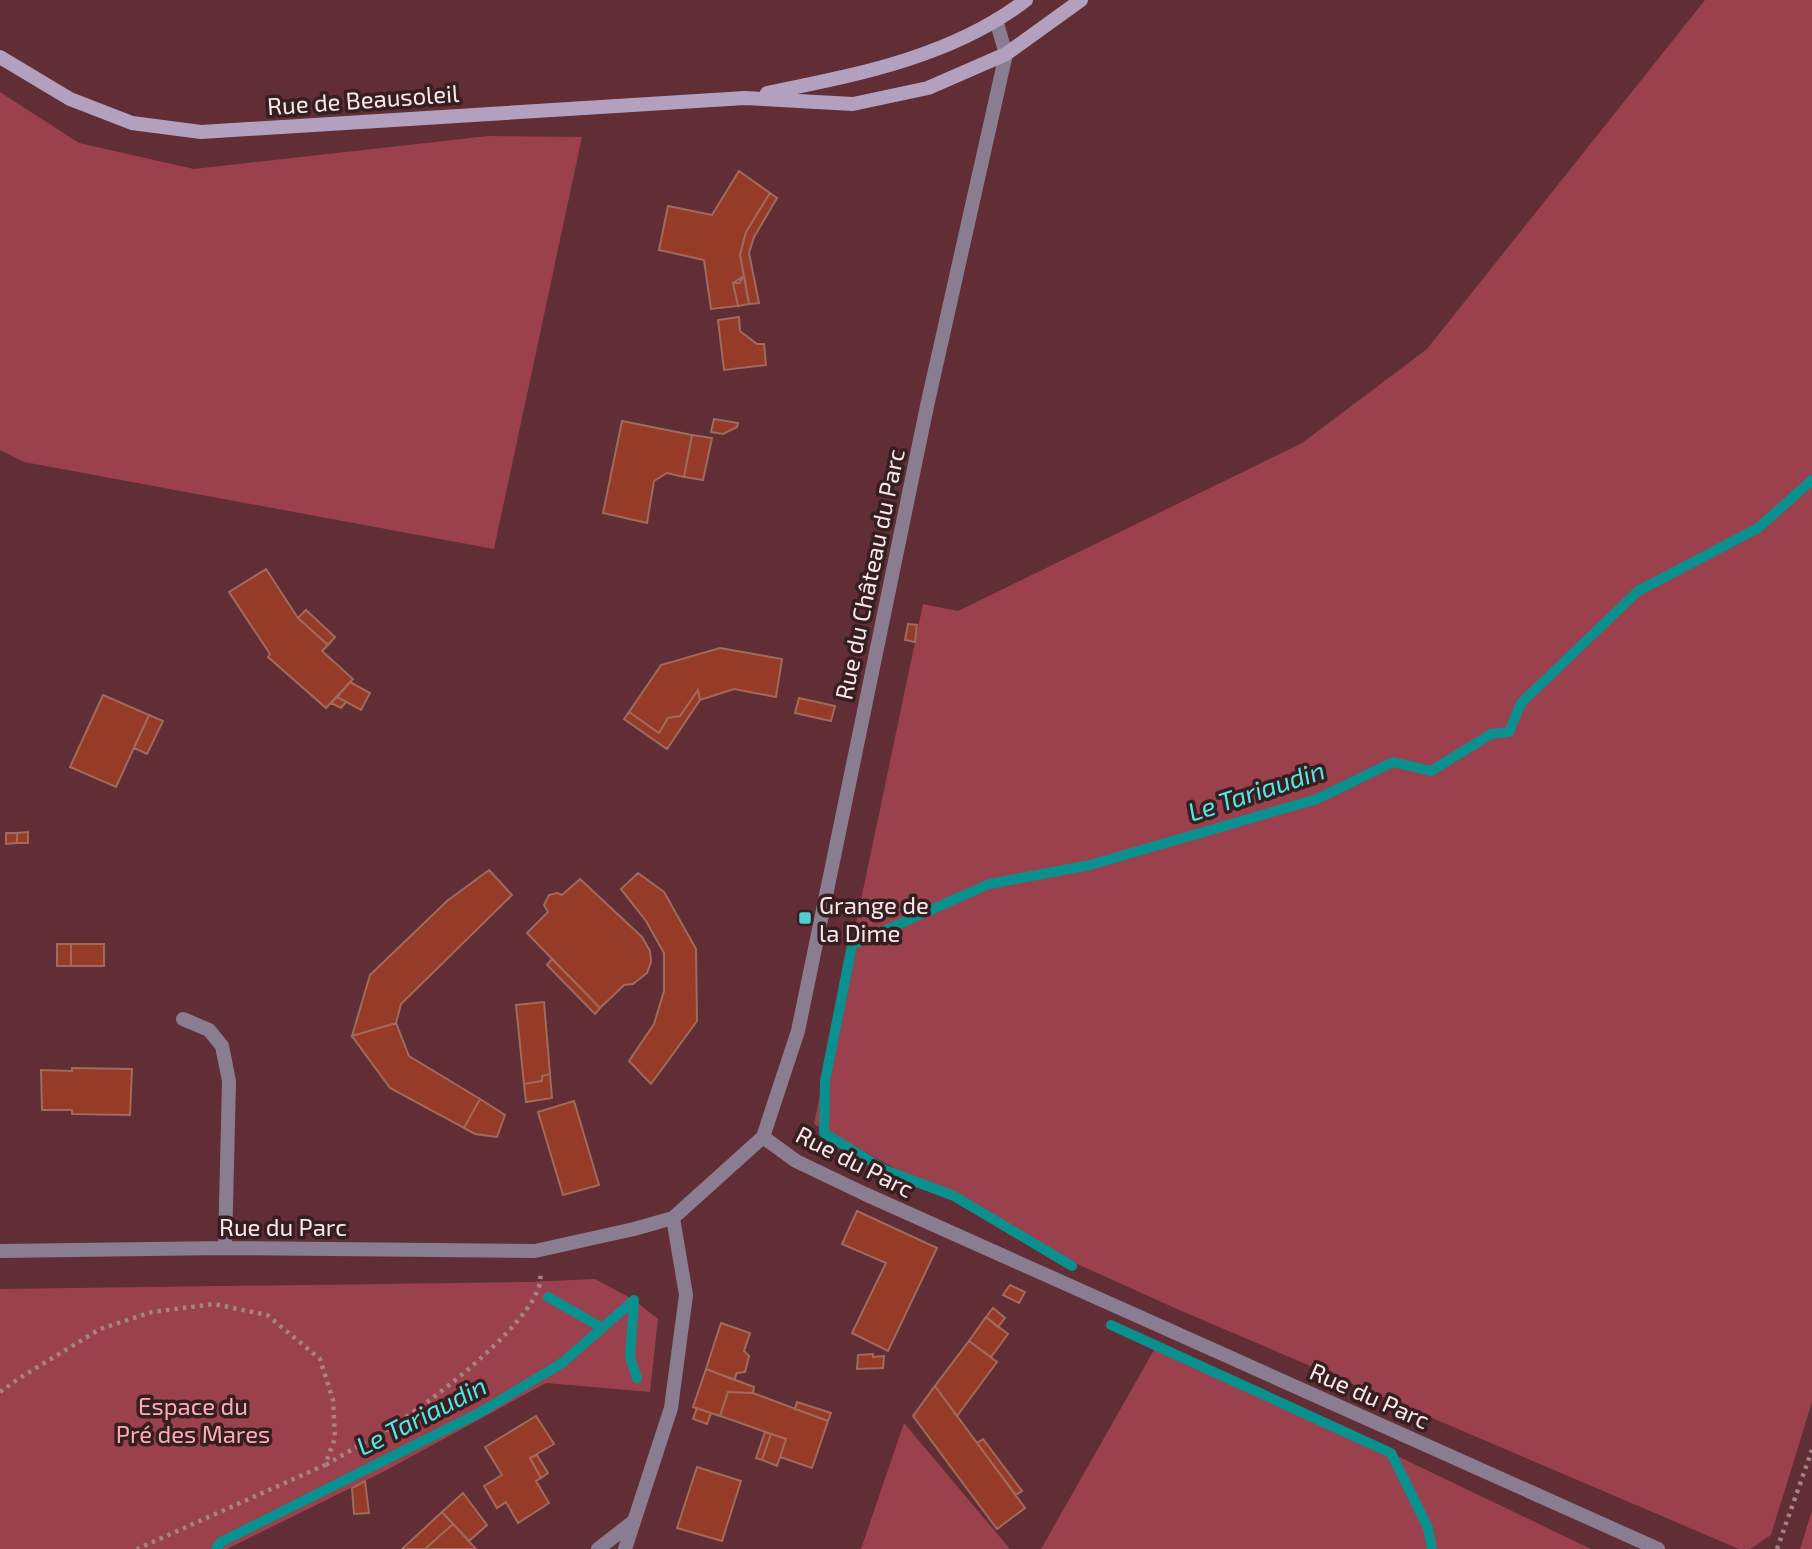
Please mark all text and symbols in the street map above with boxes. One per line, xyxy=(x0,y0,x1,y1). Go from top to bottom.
street label: Rue de Beausoleil xyxy=(266,78,460,120)
street label: Rue du Château du Parc xyxy=(828,446,910,702)
water label: Le Tariaudin xyxy=(1184,753,1328,827)
place label: Grange de la Dime xyxy=(819,890,929,947)
marker: Grange de la Dime xyxy=(797,910,813,926)
street label: Rue du Parc xyxy=(791,1119,919,1203)
street label: Rue du Parc xyxy=(219,1212,347,1241)
street label: Rue du Parc xyxy=(1306,1356,1434,1434)
water label: Le Tariaudin xyxy=(351,1369,491,1461)
park label: Espace du Pré des Mares xyxy=(116,1391,270,1448)

